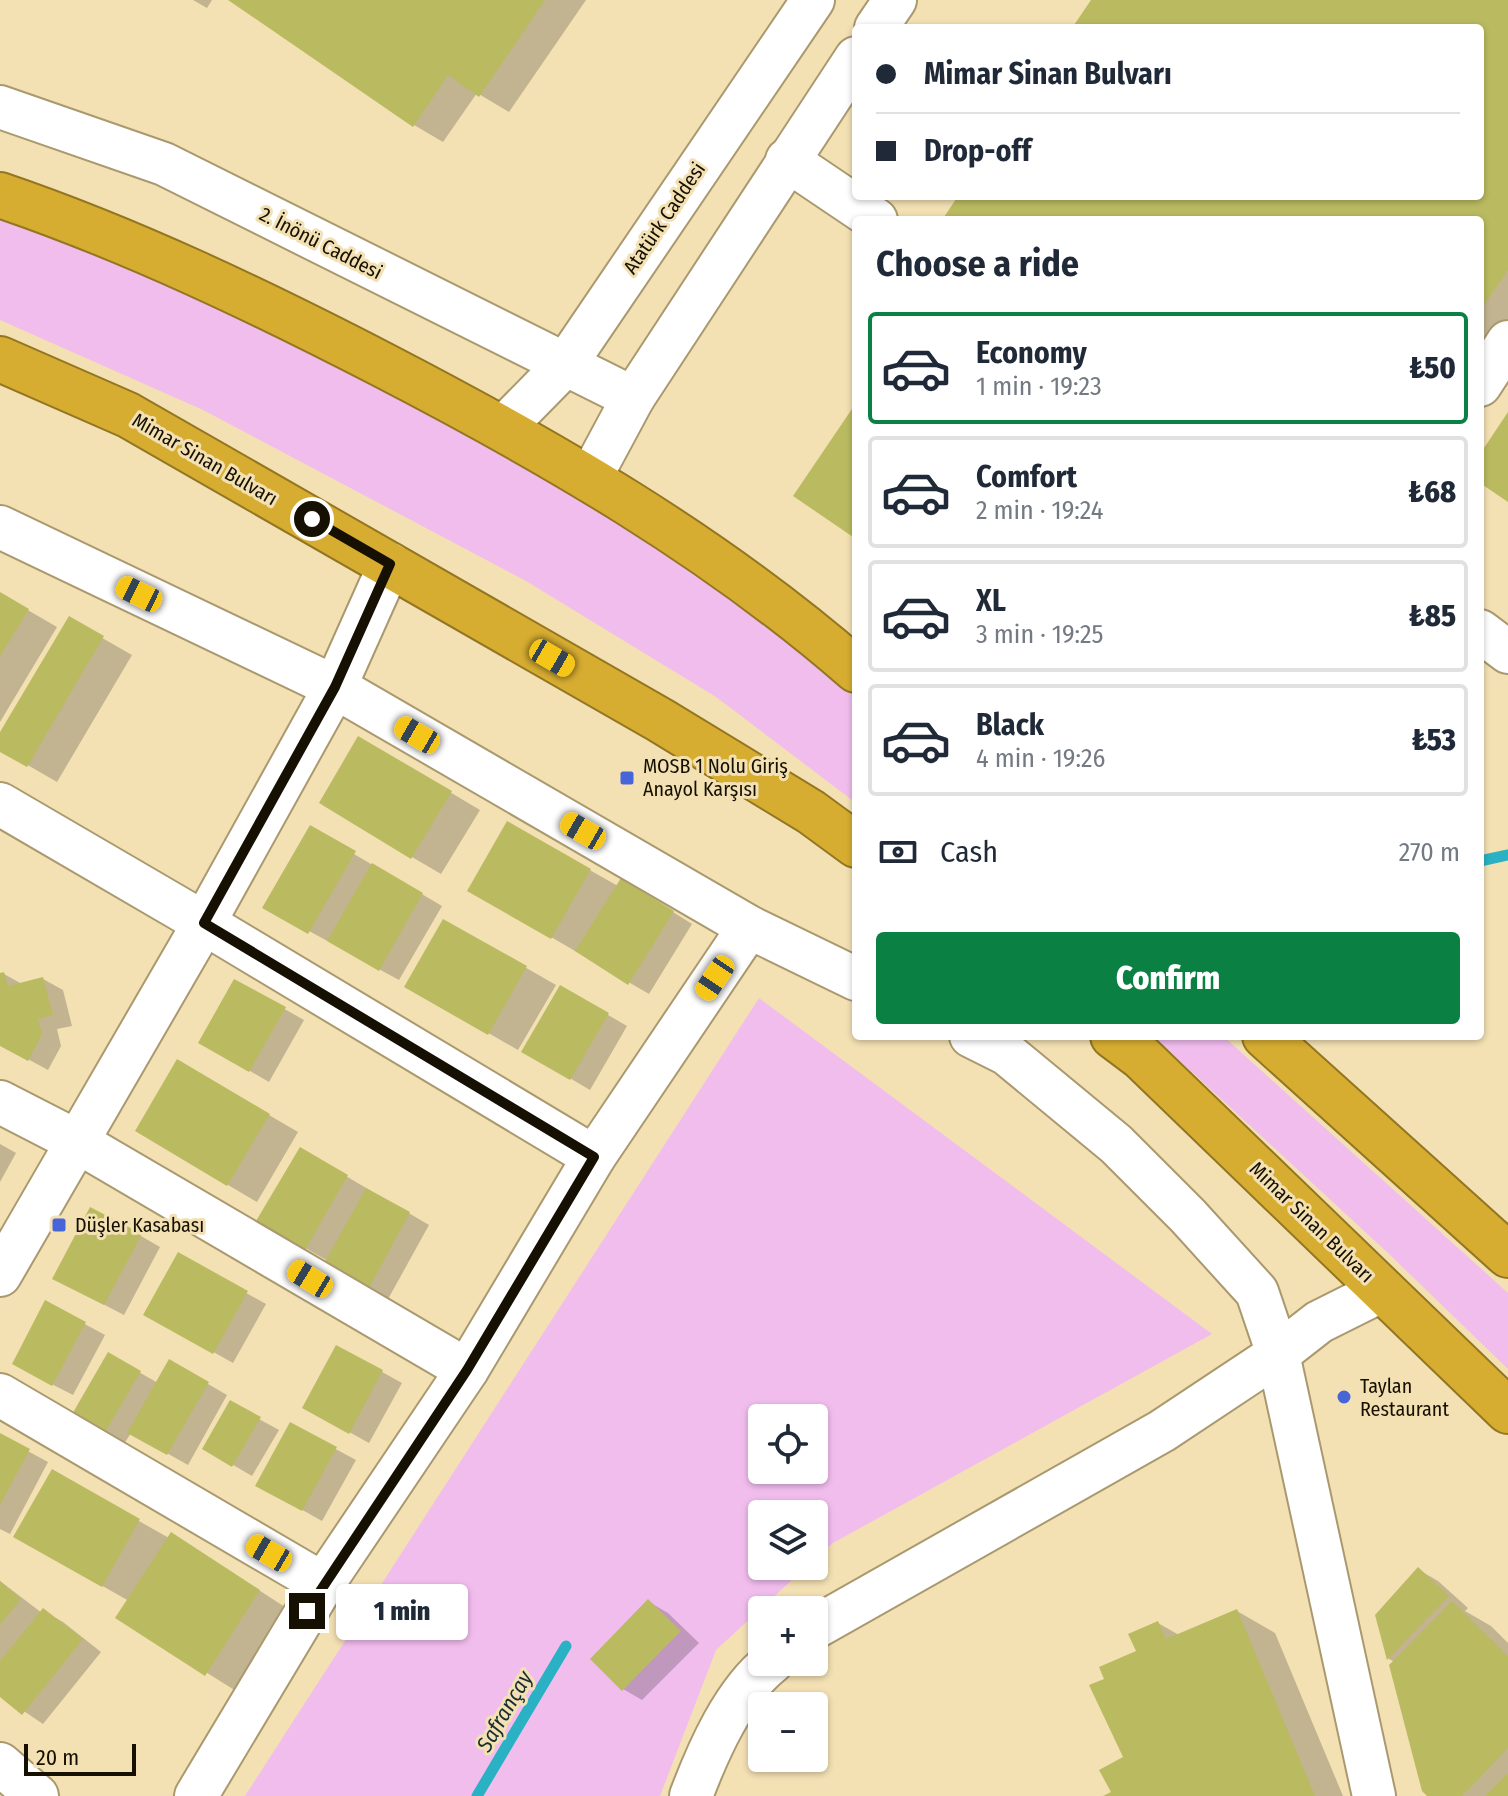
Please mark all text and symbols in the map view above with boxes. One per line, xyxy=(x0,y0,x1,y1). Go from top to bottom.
text: Mimar Sinan Bulvarı xyxy=(924,56,1172,92)
text: Drop-off xyxy=(924,133,1031,169)
street label: Atatürk Caddesi xyxy=(618,158,710,278)
street label: 2. İnönü Caddesi xyxy=(256,202,386,284)
text: Choose a ride xyxy=(876,242,1079,286)
icon: car xyxy=(880,332,952,404)
text: Economy xyxy=(976,335,1087,371)
text: ₺50 xyxy=(1409,350,1456,386)
text: 1 min · 19:23 xyxy=(976,371,1102,402)
street label: Mimar Sinan Bulvarı xyxy=(128,408,282,510)
icon: car xyxy=(880,456,952,528)
text: Comfort xyxy=(976,459,1077,495)
text: ₺68 xyxy=(1408,474,1456,510)
text: 2 min · 19:24 xyxy=(976,495,1103,526)
route start xyxy=(294,501,330,537)
car xyxy=(112,573,166,615)
icon: car xyxy=(880,580,952,652)
text: XL xyxy=(976,583,1006,619)
text: ₺85 xyxy=(1409,598,1456,634)
text: 3 min · 19:25 xyxy=(976,619,1104,650)
car xyxy=(525,636,579,680)
icon: car xyxy=(880,704,952,776)
text: Black xyxy=(976,707,1044,743)
car xyxy=(390,713,444,757)
text: ₺53 xyxy=(1411,722,1456,758)
text: 4 min · 19:26 xyxy=(976,743,1105,774)
place label: MOSB 1 Nolu Giriş Anayol Karşısı xyxy=(643,754,788,802)
marker: MOSB 1 Nolu Giriş Anayol Karşısı xyxy=(618,769,636,787)
car xyxy=(556,809,610,853)
icon: cash xyxy=(876,830,920,874)
text: Cash xyxy=(940,834,998,870)
text: 270 m xyxy=(1399,837,1460,868)
button: Confirm xyxy=(876,932,1460,1024)
car xyxy=(692,951,738,1005)
street label: Mimar Sinan Bulvarı xyxy=(1245,1157,1379,1287)
place label: Düşler Kasabası xyxy=(75,1213,204,1238)
marker: Düşler Kasabası xyxy=(50,1216,68,1234)
car xyxy=(283,1256,337,1302)
place label: Taylan Restaurant xyxy=(1360,1374,1449,1421)
marker: Taylan Restaurant xyxy=(1335,1388,1353,1406)
map controls xyxy=(748,1404,828,1772)
button: locate xyxy=(748,1404,828,1484)
button: layers xyxy=(748,1500,828,1580)
car xyxy=(242,1531,296,1575)
callout: 1 min xyxy=(335,1583,467,1639)
route end xyxy=(289,1593,325,1629)
text: 1 min xyxy=(374,1596,430,1627)
button: + xyxy=(748,1596,828,1676)
water label: Safrançay xyxy=(470,1665,539,1757)
button: − xyxy=(748,1692,828,1772)
scale bar xyxy=(24,1740,136,1776)
text: 20 m xyxy=(36,1744,79,1771)

